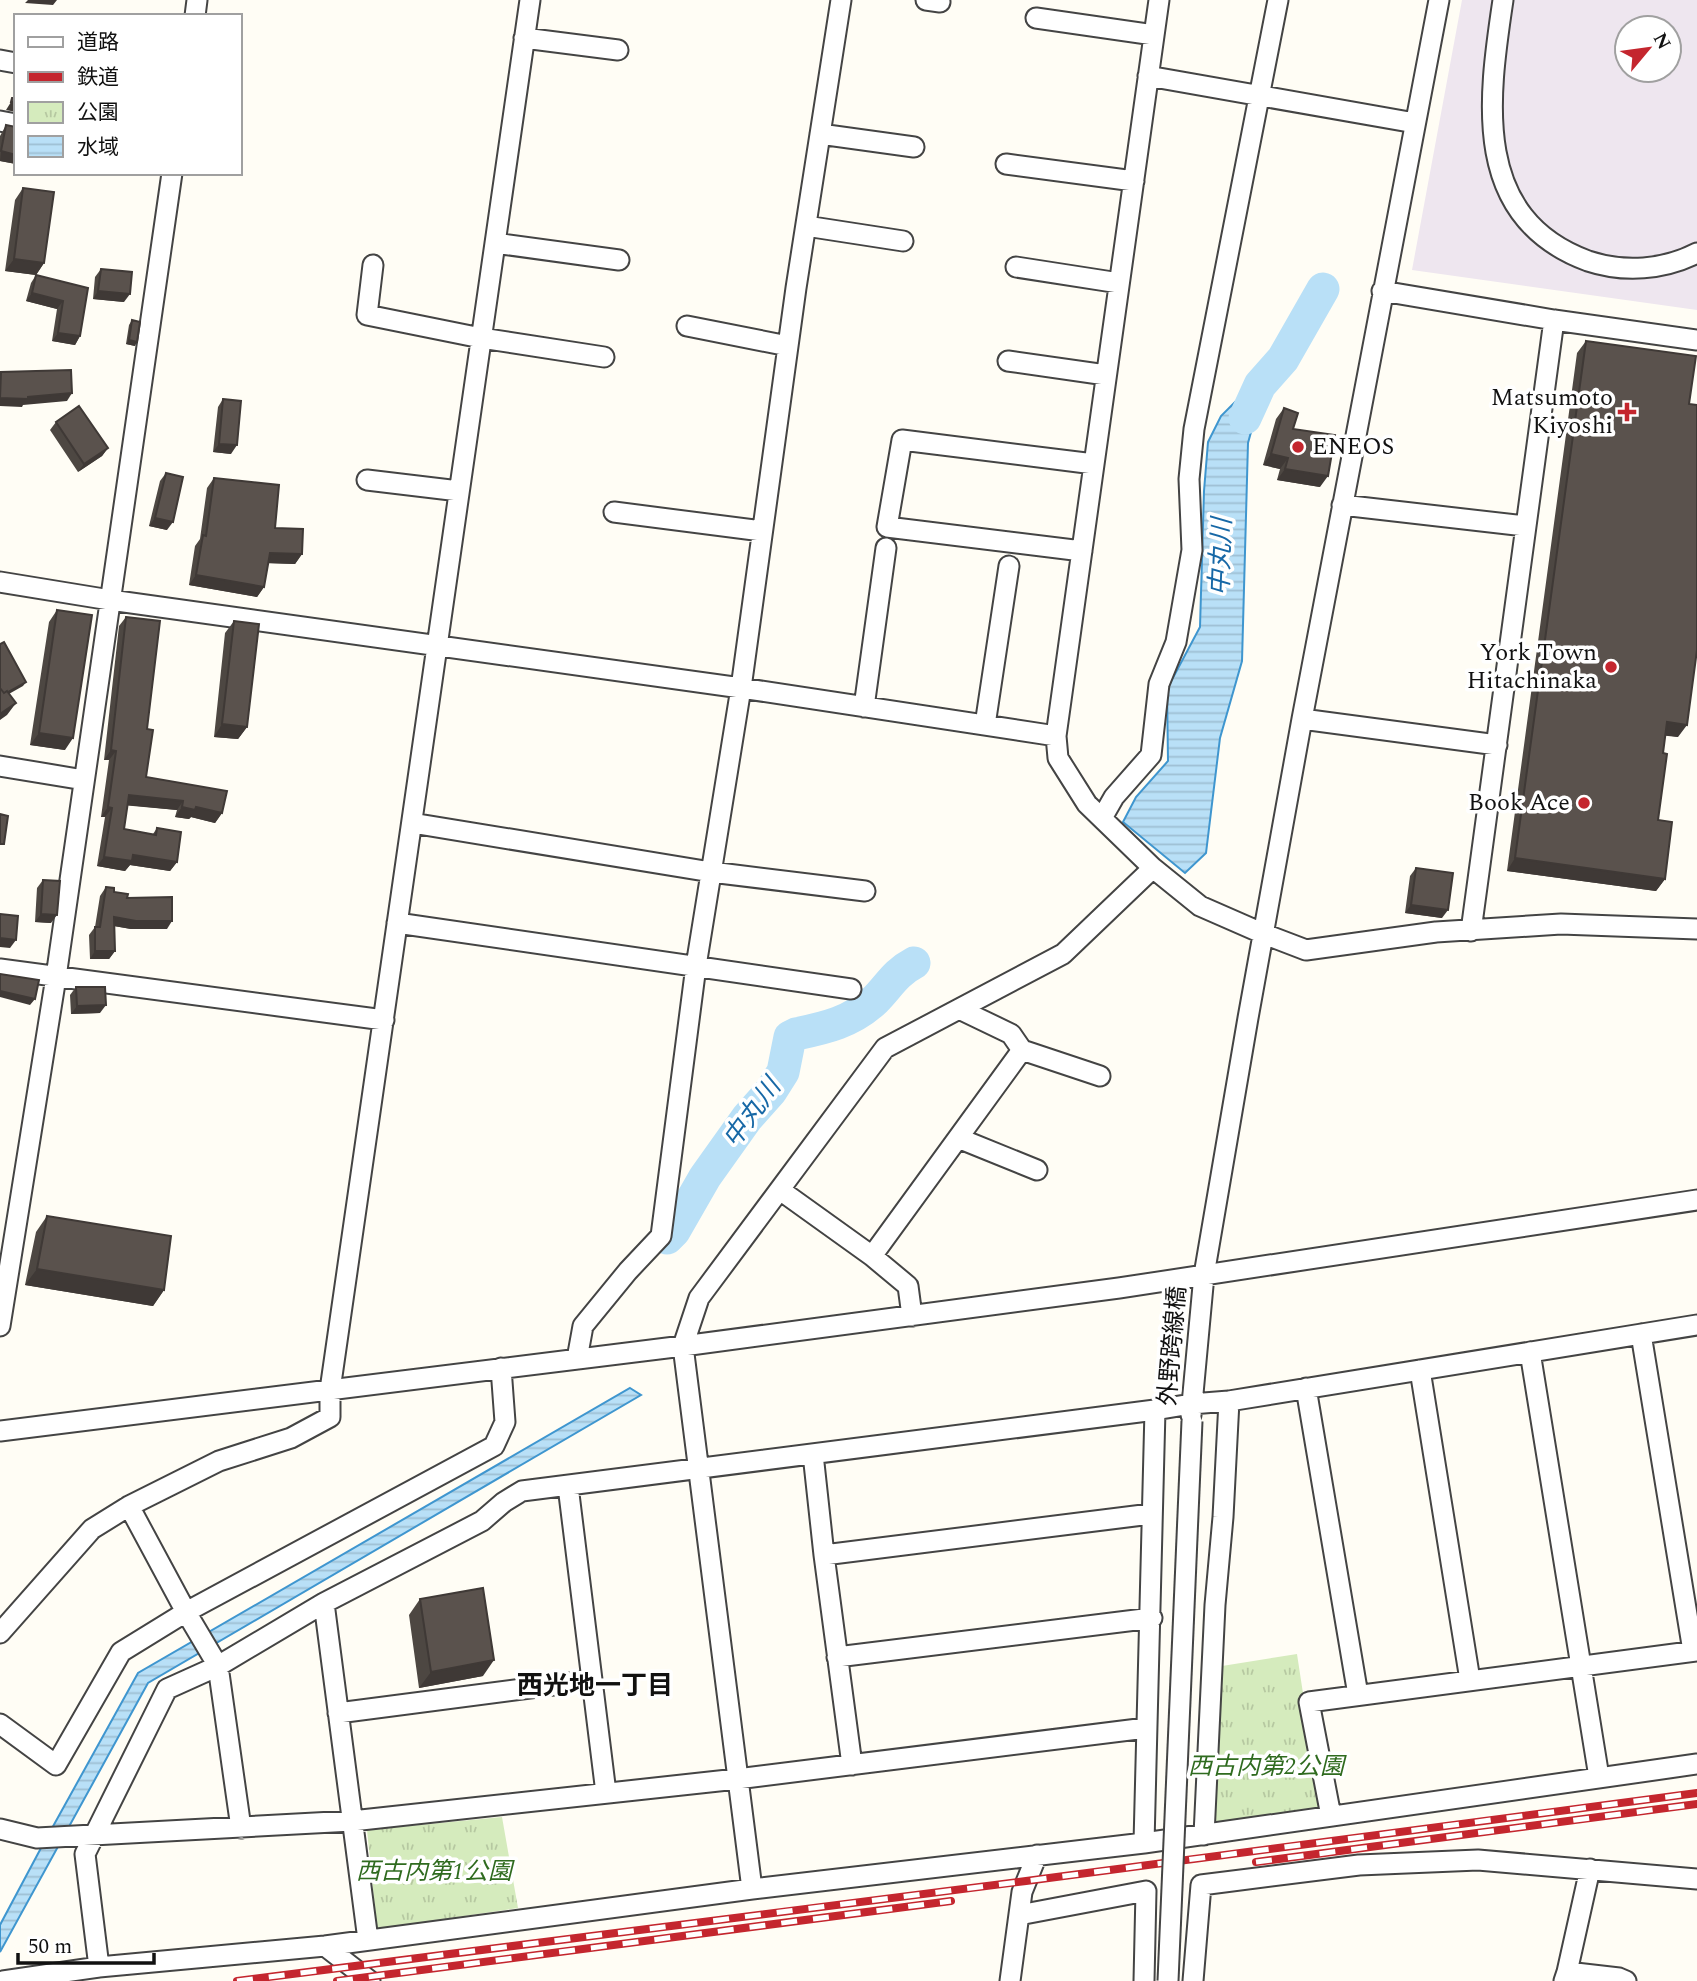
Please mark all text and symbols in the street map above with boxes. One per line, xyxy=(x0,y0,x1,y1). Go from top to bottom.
legend xyxy=(14,14,242,175)
north arrow xyxy=(1613,14,1683,84)
text: 道路 xyxy=(77,27,119,59)
text: N xyxy=(1645,28,1678,55)
text: 鉄道 xyxy=(77,62,119,94)
text: 公園 xyxy=(77,97,119,129)
text: 水域 xyxy=(77,132,119,164)
place label: Matsumoto Kiyoshi xyxy=(1491,380,1613,444)
marker: Matsumoto Kiyoshi xyxy=(1619,404,1635,420)
place label: ENEOS xyxy=(1312,429,1394,465)
marker: ENEOS xyxy=(1290,439,1306,455)
water label: 中丸川 xyxy=(1200,514,1242,597)
place label: York Town Hitachinaka xyxy=(1467,635,1597,699)
marker: York Town Hitachinaka xyxy=(1603,659,1619,675)
place label: Book Ace xyxy=(1468,785,1570,821)
marker: Book Ace xyxy=(1576,795,1592,811)
water label: 中丸川 xyxy=(713,1067,793,1156)
street label: 外野跨線橋 xyxy=(1150,1285,1196,1407)
district label: 西光地一丁目 xyxy=(517,1666,673,1706)
park label: 西古内第2公園 xyxy=(1188,1749,1347,1785)
park label: 西古内第1公園 xyxy=(356,1854,515,1890)
scale bar xyxy=(18,1922,154,1966)
text: 50 m xyxy=(28,1931,72,1963)

